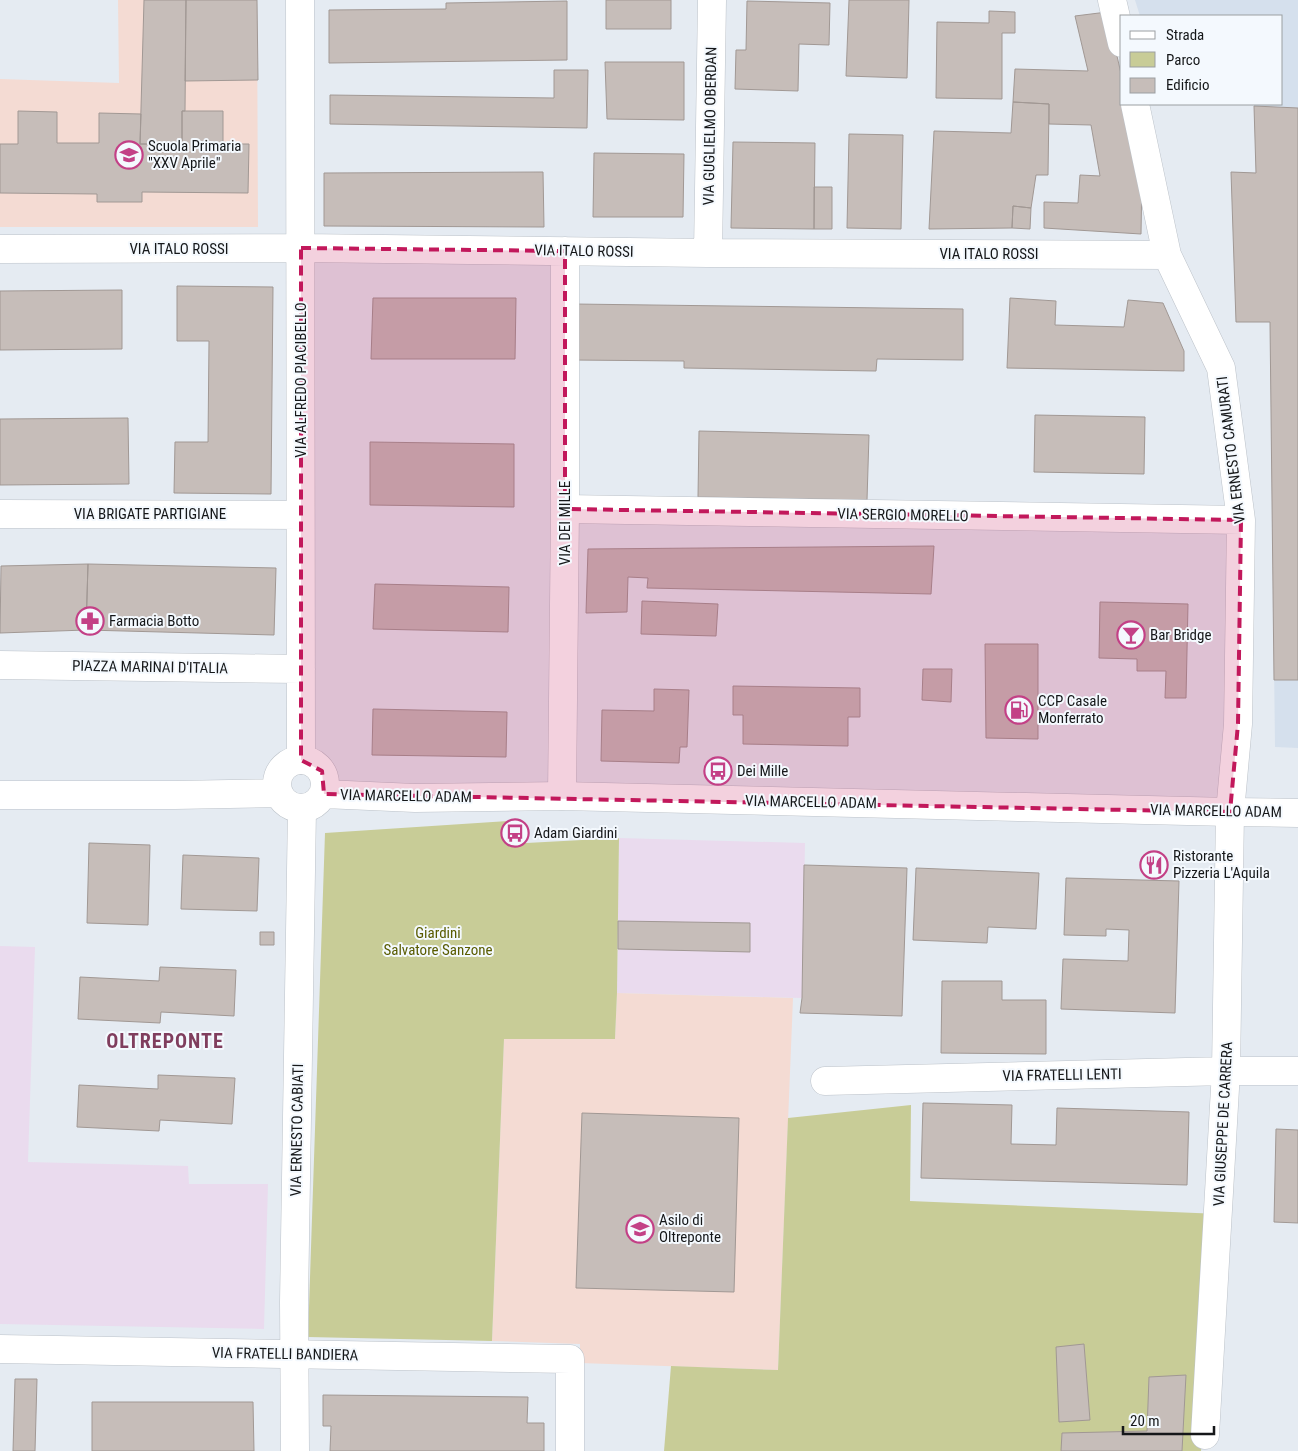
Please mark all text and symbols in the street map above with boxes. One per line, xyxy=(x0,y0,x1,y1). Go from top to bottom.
legend xyxy=(1120,15,1283,105)
text: Strada xyxy=(1166,26,1204,44)
street label: VIA GUGLIELMO OBERDAN xyxy=(700,46,720,206)
text: Parco xyxy=(1166,51,1200,69)
text: Edificio xyxy=(1166,76,1209,94)
place label: Scuola Primaria "XXV Aprile" xyxy=(148,137,242,172)
school or university icon: Scuola Primaria "XXV Aprile" xyxy=(114,140,144,170)
street label: VIA ITALO ROSSI xyxy=(129,240,229,258)
street label: VIA ITALO ROSSI xyxy=(534,241,634,261)
street label: VIA ITALO ROSSI xyxy=(939,245,1039,263)
street label: VIA ALFREDO PIACIBELLO xyxy=(292,302,310,458)
street label: VIA ERNESTO CAMURATI xyxy=(1213,375,1249,525)
street label: VIA DEI MILLE xyxy=(556,481,574,565)
street label: VIA BRIGATE PARTIGIANE xyxy=(74,505,226,523)
street label: VIA SERGIO MORELLO xyxy=(837,505,969,525)
pharmacy icon: Farmacia Botto xyxy=(75,606,105,636)
place label: Farmacia Botto xyxy=(109,612,199,630)
bar icon: Bar Bridge xyxy=(1116,620,1146,650)
place label: Bar Bridge xyxy=(1150,626,1211,644)
street label: PIAZZA MARINAI D'ITALIA xyxy=(72,657,229,677)
place label: CCP Casale Monferrato xyxy=(1038,692,1107,727)
fuel station icon: CCP Casale Monferrato xyxy=(1004,695,1034,725)
bus stop icon: Dei Mille xyxy=(703,756,733,786)
place label: Dei Mille xyxy=(737,762,788,780)
street label: VIA MARCELLO ADAM xyxy=(340,786,472,806)
street label: VIA MARCELLO ADAM xyxy=(745,792,877,812)
street label: VIA MARCELLO ADAM xyxy=(1150,801,1282,821)
bus stop icon: Adam Giardini xyxy=(500,818,530,848)
place label: Adam Giardini xyxy=(534,824,618,842)
place label: Ristorante Pizzeria L'Aquila xyxy=(1173,847,1270,882)
restaurant icon: Ristorante Pizzeria L'Aquila xyxy=(1139,850,1169,880)
park label: Giardini Salvatore Sanzone xyxy=(383,924,493,959)
district label: OLTREPONTE xyxy=(106,1029,224,1053)
street label: VIA GIUSEPPE DE CARRERA xyxy=(1210,1041,1236,1207)
street label: VIA ERNESTO CABIATI xyxy=(287,1063,307,1197)
street label: VIA FRATELLI LENTI xyxy=(1002,1065,1122,1085)
place label: Asilo di Oltreponte xyxy=(659,1211,721,1246)
school or university icon: Asilo di Oltreponte xyxy=(625,1214,655,1244)
street label: VIA FRATELLI BANDIERA xyxy=(212,1344,359,1364)
scale bar xyxy=(1123,1404,1214,1436)
text: 20 m xyxy=(1130,1412,1160,1430)

